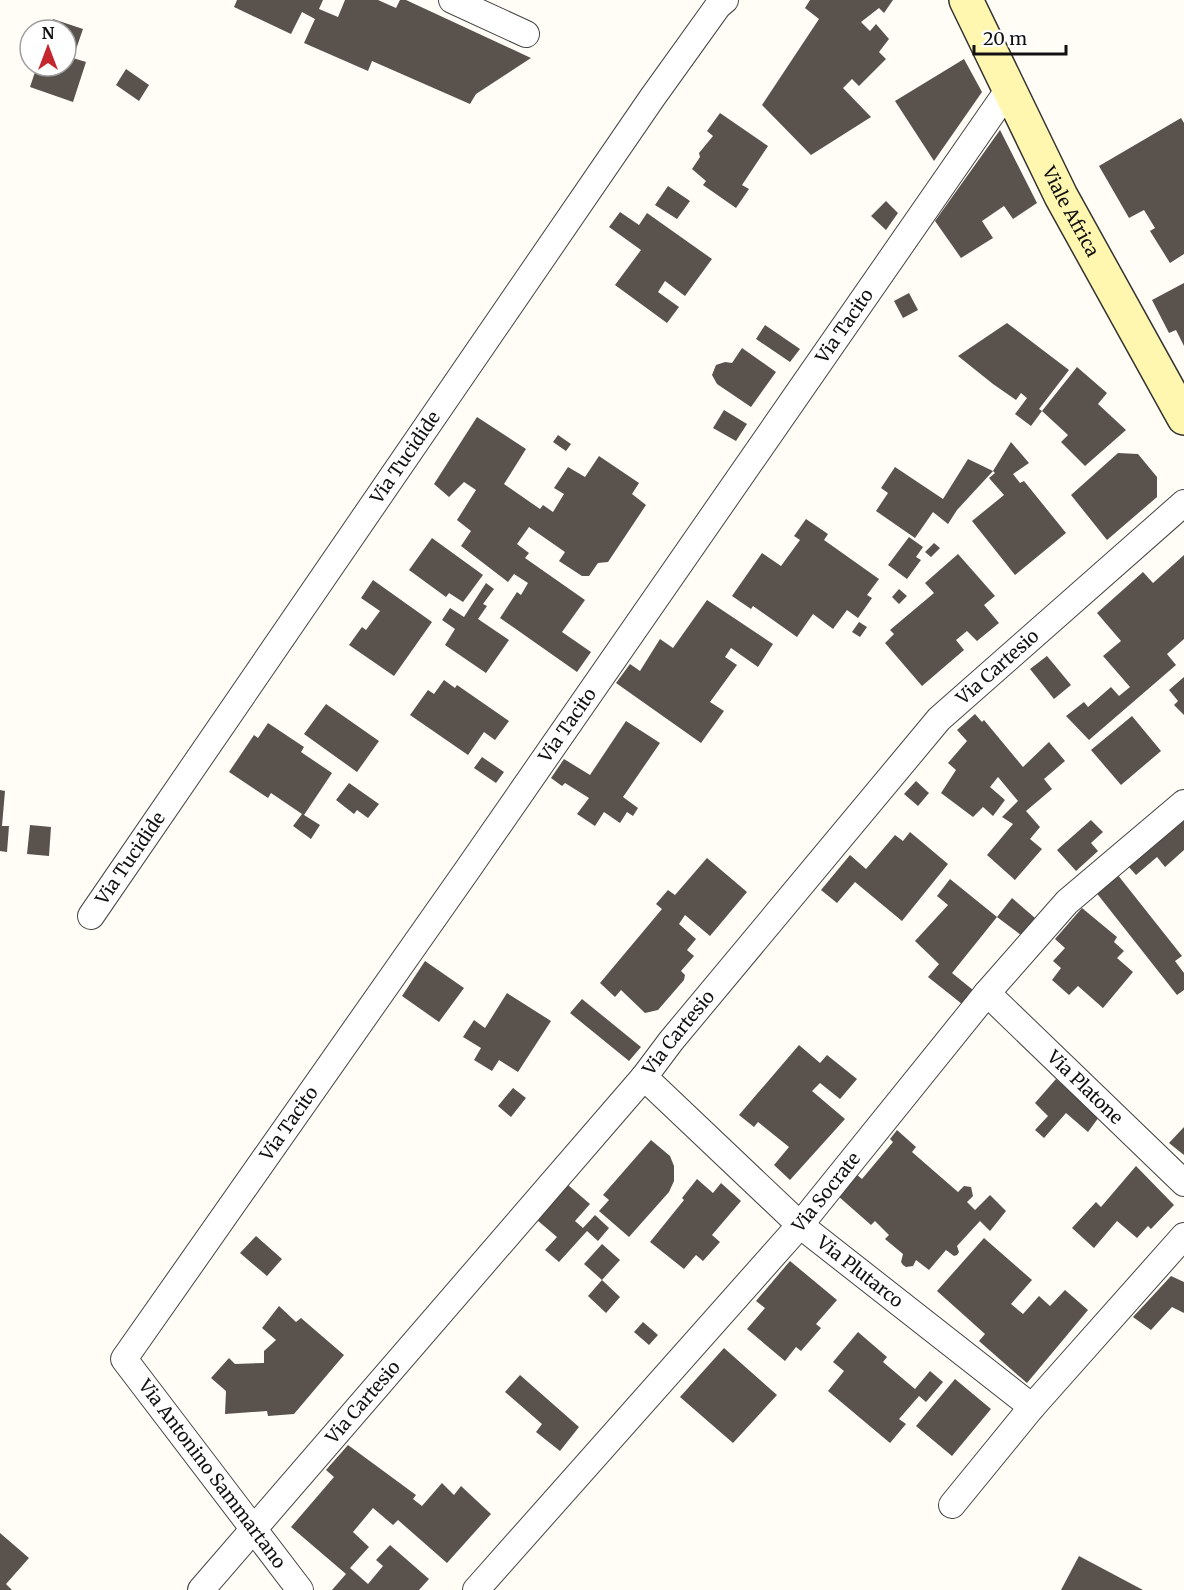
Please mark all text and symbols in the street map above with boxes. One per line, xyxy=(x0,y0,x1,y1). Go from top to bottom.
north arrow xyxy=(18,18,78,78)
scale bar xyxy=(974,18,1066,56)
text: N xyxy=(42,23,55,43)
text: 20 m xyxy=(983,27,1027,50)
street label: Viale Africa xyxy=(1037,162,1104,261)
street label: Via Tacito xyxy=(810,284,878,368)
street label: Via Tucidide xyxy=(365,406,445,509)
street label: Via Cartesio xyxy=(951,624,1043,710)
street label: Via Tacito xyxy=(533,683,601,767)
street label: Via Tucidide xyxy=(90,807,170,910)
street label: Via Cartesio xyxy=(637,985,719,1080)
street label: Via Platone xyxy=(1042,1045,1128,1129)
street label: Via Tacito xyxy=(254,1082,323,1166)
street label: Via Socrate xyxy=(786,1147,865,1238)
street label: Via Plutarco xyxy=(812,1230,908,1312)
street label: Via Cartesio xyxy=(320,1356,405,1449)
street label: Via Antonino Sammartano xyxy=(133,1374,291,1573)

